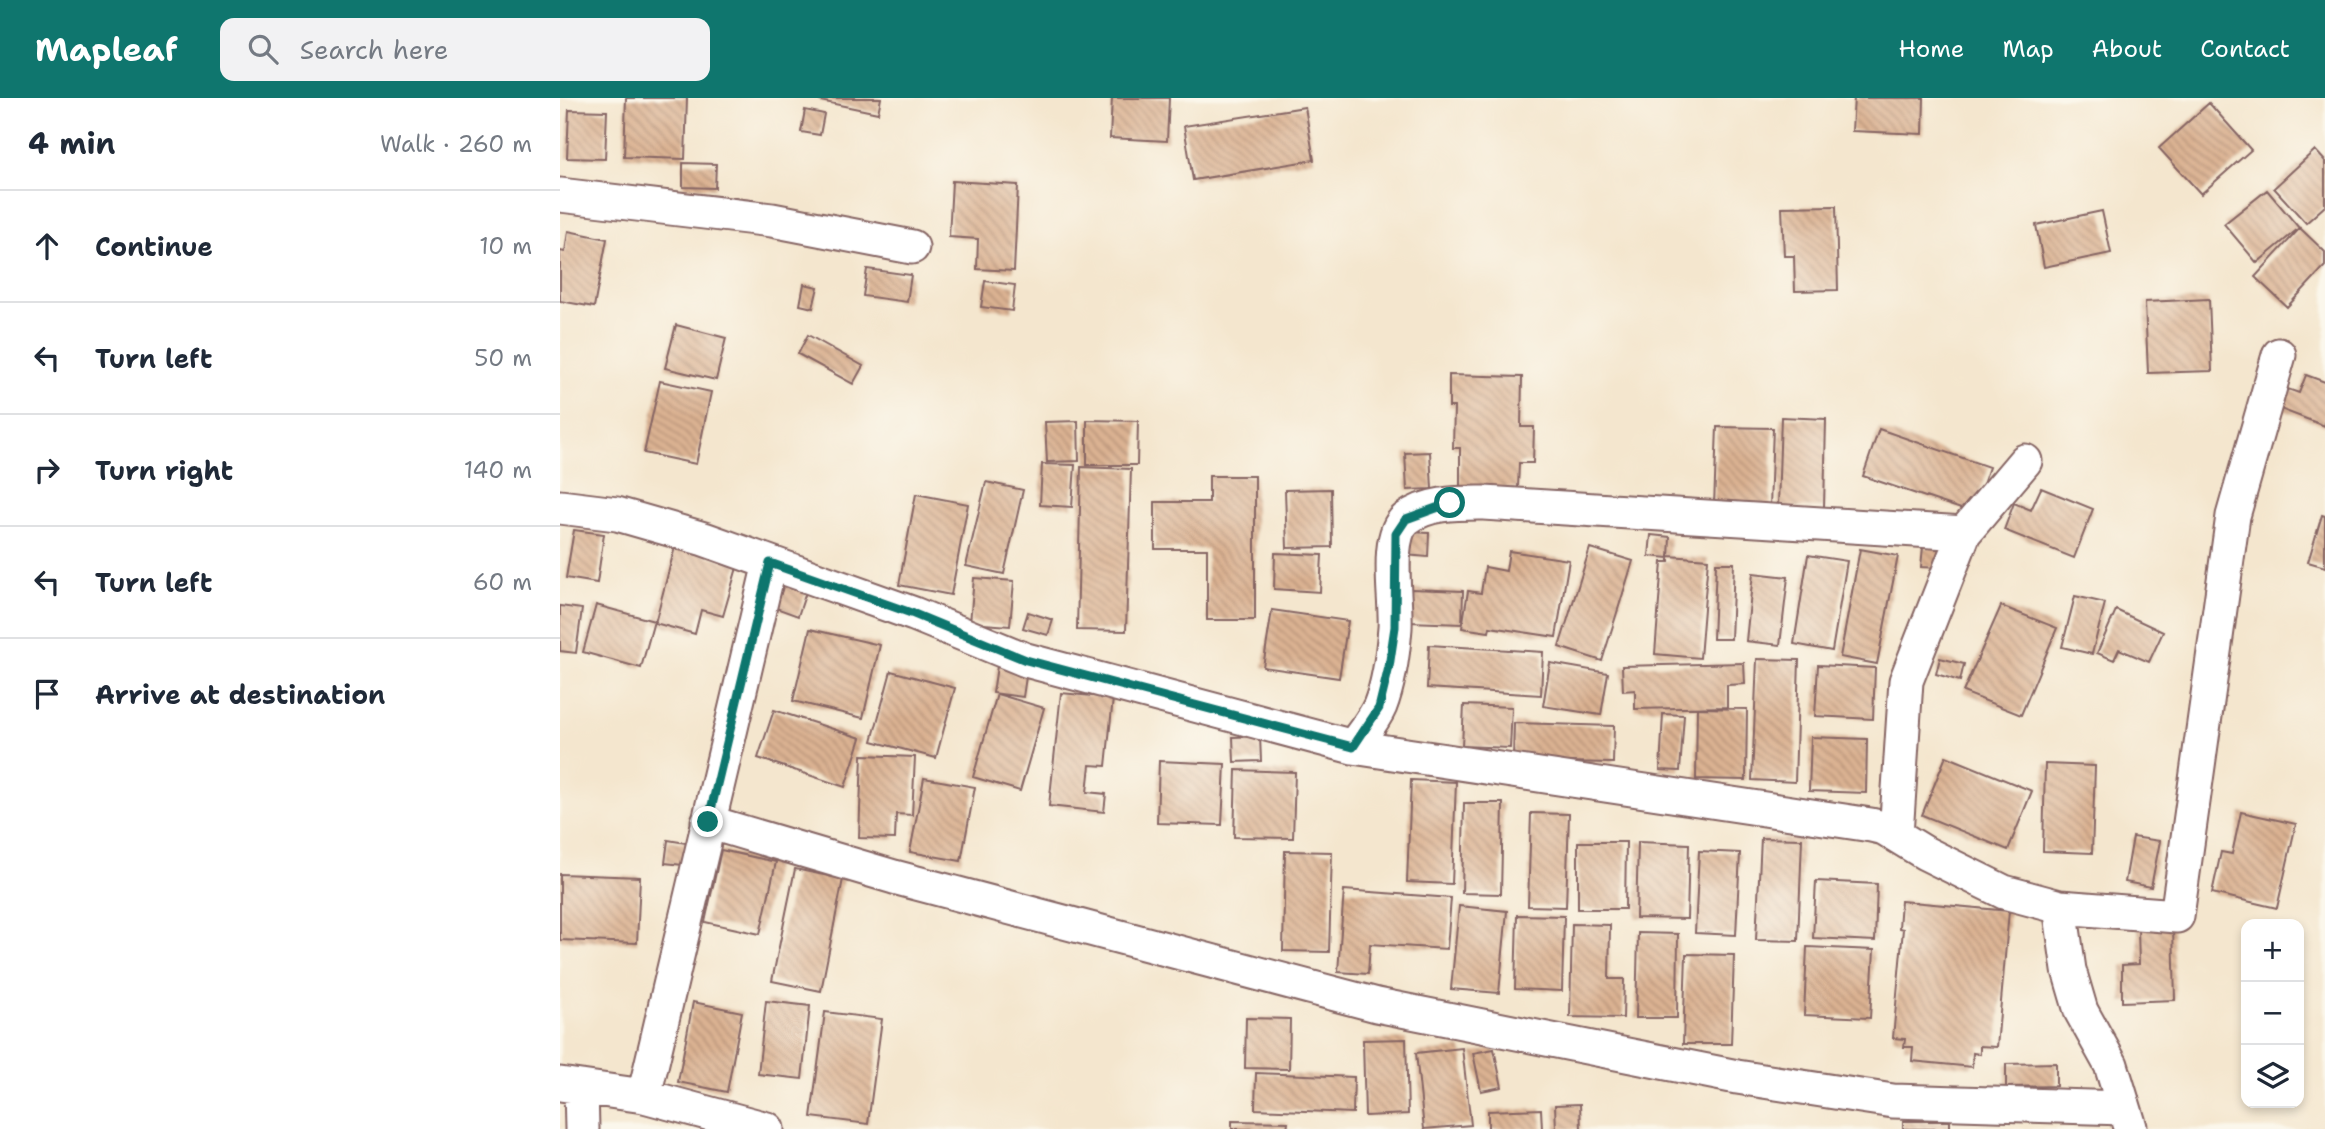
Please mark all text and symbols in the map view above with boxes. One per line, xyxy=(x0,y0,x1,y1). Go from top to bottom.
search box xyxy=(220,18,710,81)
text: Mapleaf xyxy=(35,27,178,72)
icon: search xyxy=(244,30,282,68)
text: Search here xyxy=(300,32,448,67)
text: Home xyxy=(1898,33,1964,65)
text: Map xyxy=(2002,33,2054,65)
text: About xyxy=(2092,33,2162,65)
text: Contact xyxy=(2200,33,2290,65)
text: 4 min xyxy=(28,123,115,164)
text: Walk · 260 m xyxy=(380,129,532,159)
icon: ahead xyxy=(28,227,66,265)
text: Continue xyxy=(95,229,213,264)
text: 10 m xyxy=(479,231,532,261)
icon: left xyxy=(28,339,66,377)
text: Turn left xyxy=(95,341,212,376)
text: 50 m xyxy=(474,343,532,373)
icon: right xyxy=(28,451,66,489)
text: Turn right xyxy=(95,453,233,488)
text: 140 m xyxy=(464,455,532,485)
route start xyxy=(1434,487,1465,518)
icon: left xyxy=(28,563,66,601)
text: Turn left xyxy=(95,565,212,600)
text: 60 m xyxy=(473,567,532,597)
icon: arrive xyxy=(28,675,66,713)
text: Arrive at destination xyxy=(95,677,385,712)
route end xyxy=(692,806,723,837)
map controls xyxy=(2241,919,2304,1108)
button: + xyxy=(2241,919,2304,982)
button: − xyxy=(2241,982,2304,1045)
button: layers xyxy=(2241,1045,2304,1108)

